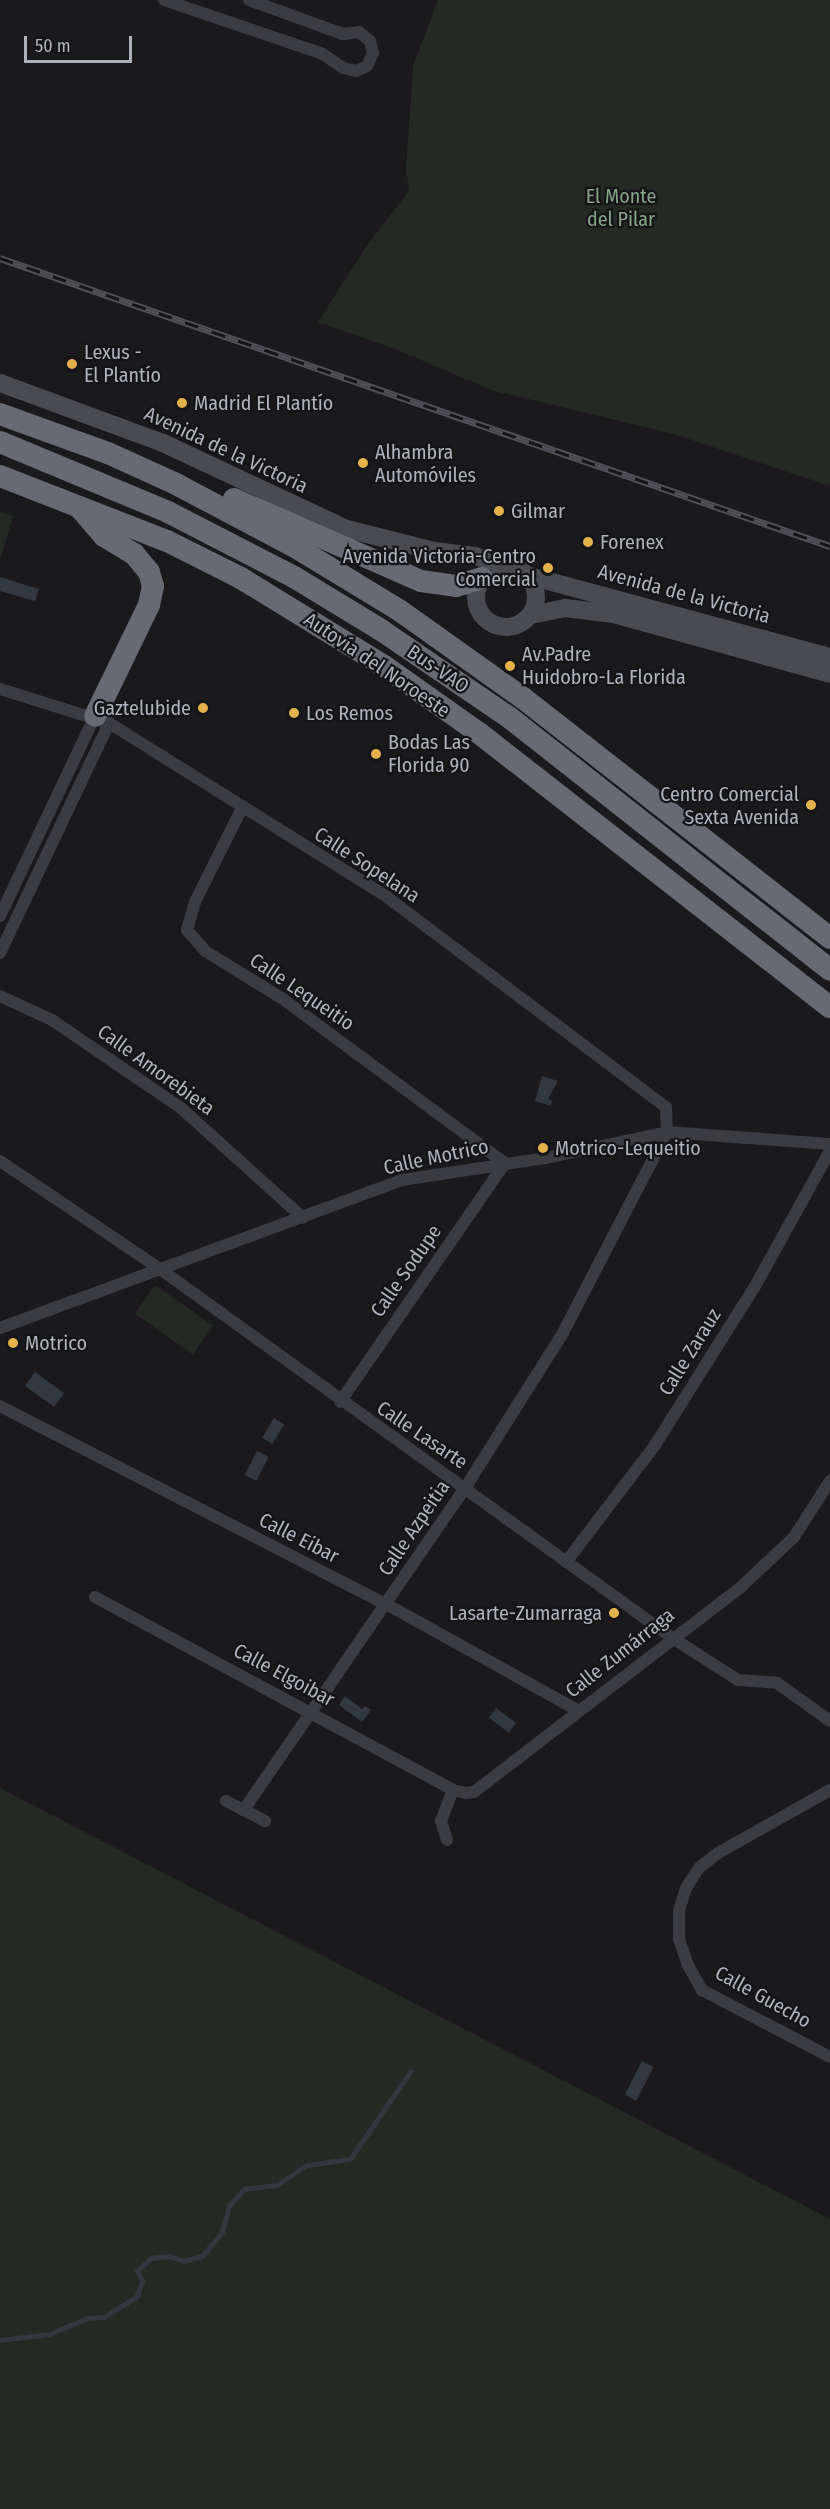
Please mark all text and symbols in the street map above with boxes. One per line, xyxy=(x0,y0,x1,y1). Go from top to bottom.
scale bar xyxy=(27,24,135,62)
text: 50 m xyxy=(35,35,71,57)
park label: El Monte del Pilar xyxy=(586,185,656,232)
place label: Lexus - El Plantío xyxy=(84,340,161,387)
marker: Lexus - El Plantío xyxy=(65,357,79,371)
place label: Madrid El Plantío xyxy=(194,391,333,415)
marker: Madrid El Plantío xyxy=(175,396,189,410)
street label: Avenida de la Victoria xyxy=(141,402,311,498)
place label: Alhambra Automóviles xyxy=(375,440,476,487)
marker: Alhambra Automóviles xyxy=(356,456,370,470)
place label: Gilmar xyxy=(511,499,565,523)
marker: Gilmar xyxy=(492,504,506,518)
place label: Forenex xyxy=(600,530,664,554)
marker: Forenex xyxy=(581,535,595,549)
place label: Avenida Victoria-Centro Comercial xyxy=(343,544,536,591)
street label: Avenida de la Victoria xyxy=(595,559,773,629)
marker: Avenida Victoria-Centro Comercial xyxy=(541,561,555,575)
street label: Autovía del Noroeste xyxy=(299,607,455,723)
street label: Bus-VAO xyxy=(403,640,473,698)
place label: Av.Padre Huidobro-La Florida xyxy=(522,642,686,689)
marker: Av.Padre Huidobro-La Florida xyxy=(503,659,517,673)
place label: Gaztelubide xyxy=(94,696,191,720)
marker: Gaztelubide xyxy=(196,701,210,715)
place label: Los Remos xyxy=(306,701,393,725)
marker: Los Remos xyxy=(287,706,301,720)
place label: Bodas Las Florida 90 xyxy=(388,730,470,777)
marker: Bodas Las Florida 90 xyxy=(369,747,383,761)
place label: Centro Comercial Sexta Avenida xyxy=(660,782,799,829)
marker: Centro Comercial Sexta Avenida xyxy=(804,798,818,812)
street label: Calle Sopelana xyxy=(310,822,424,908)
street label: Calle Lequeitio xyxy=(245,948,359,1036)
street label: Calle Amorebieta xyxy=(93,1019,219,1121)
street label: Calle Motrico xyxy=(381,1134,491,1180)
place label: Motrico-Lequeitio xyxy=(555,1136,701,1160)
marker: Motrico-Lequeitio xyxy=(536,1141,550,1155)
street label: Calle Sodupe xyxy=(366,1220,446,1322)
street label: Calle Zarauz xyxy=(654,1304,726,1400)
place label: Motrico xyxy=(25,1331,87,1355)
marker: Motrico xyxy=(6,1336,20,1350)
street label: Calle Lasarte xyxy=(372,1396,472,1474)
street label: Calle Azpeitia xyxy=(373,1476,455,1580)
street label: Calle Eibar xyxy=(255,1508,343,1568)
place label: Lasarte-Zumarraga xyxy=(449,1601,602,1625)
street label: Calle Zumárraga xyxy=(561,1603,679,1703)
marker: Lasarte-Zumarraga xyxy=(607,1606,621,1620)
street label: Calle Elgoibar xyxy=(229,1638,339,1712)
street label: Calle Guecho xyxy=(711,1961,815,2033)

